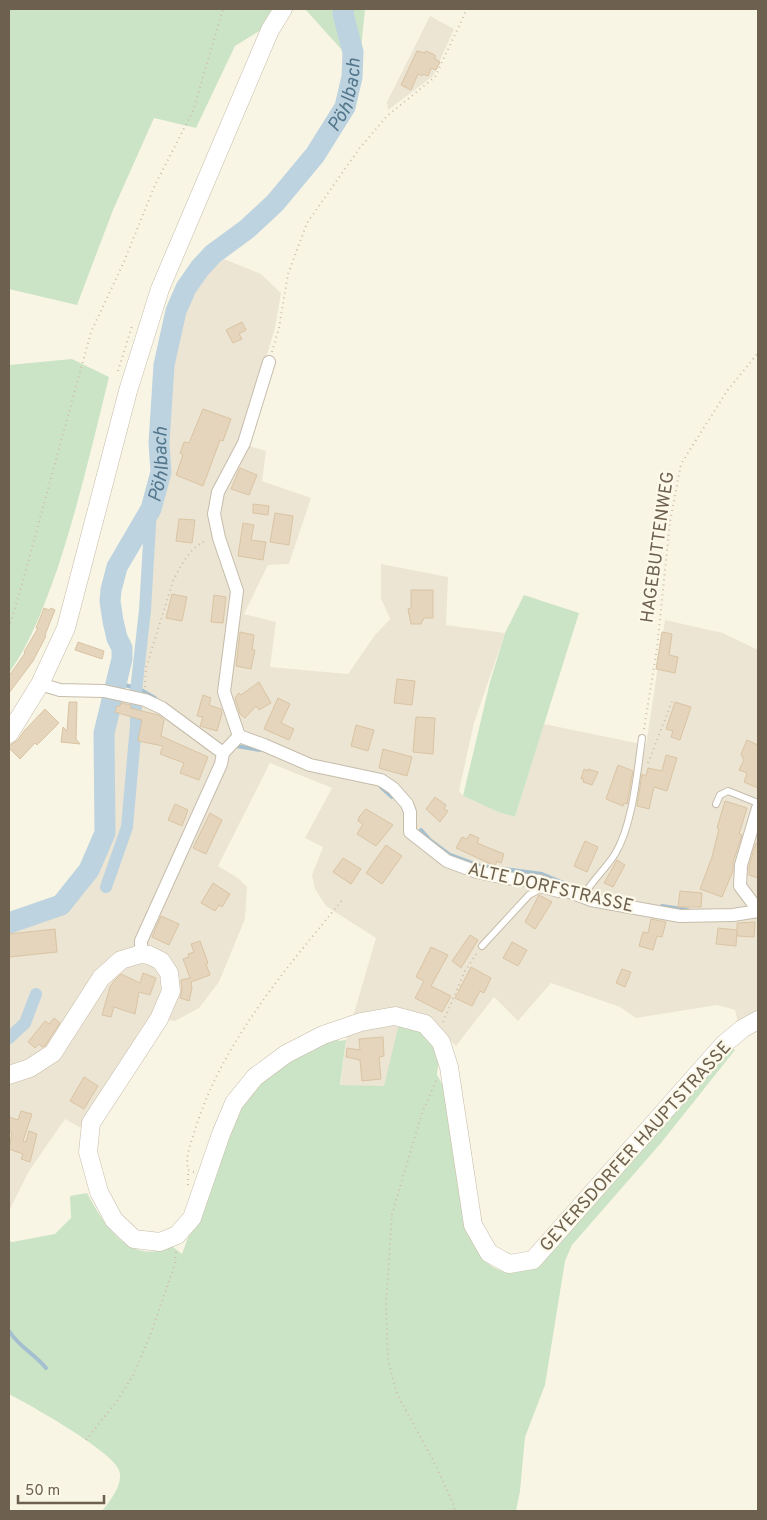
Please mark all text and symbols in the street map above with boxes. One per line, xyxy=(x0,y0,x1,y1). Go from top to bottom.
water label: Pöhlbach xyxy=(323,57,367,137)
water label: Pöhlbach xyxy=(143,425,175,505)
street label: HAGEBUTTENWEG xyxy=(636,470,680,624)
street label: ALTE DORFSTRASSE xyxy=(465,858,636,919)
street label: GEYERSDORFER HAUPTSTRASSE xyxy=(535,1037,737,1257)
scale bar xyxy=(18,1472,104,1504)
text: 50 m xyxy=(25,1482,60,1501)

